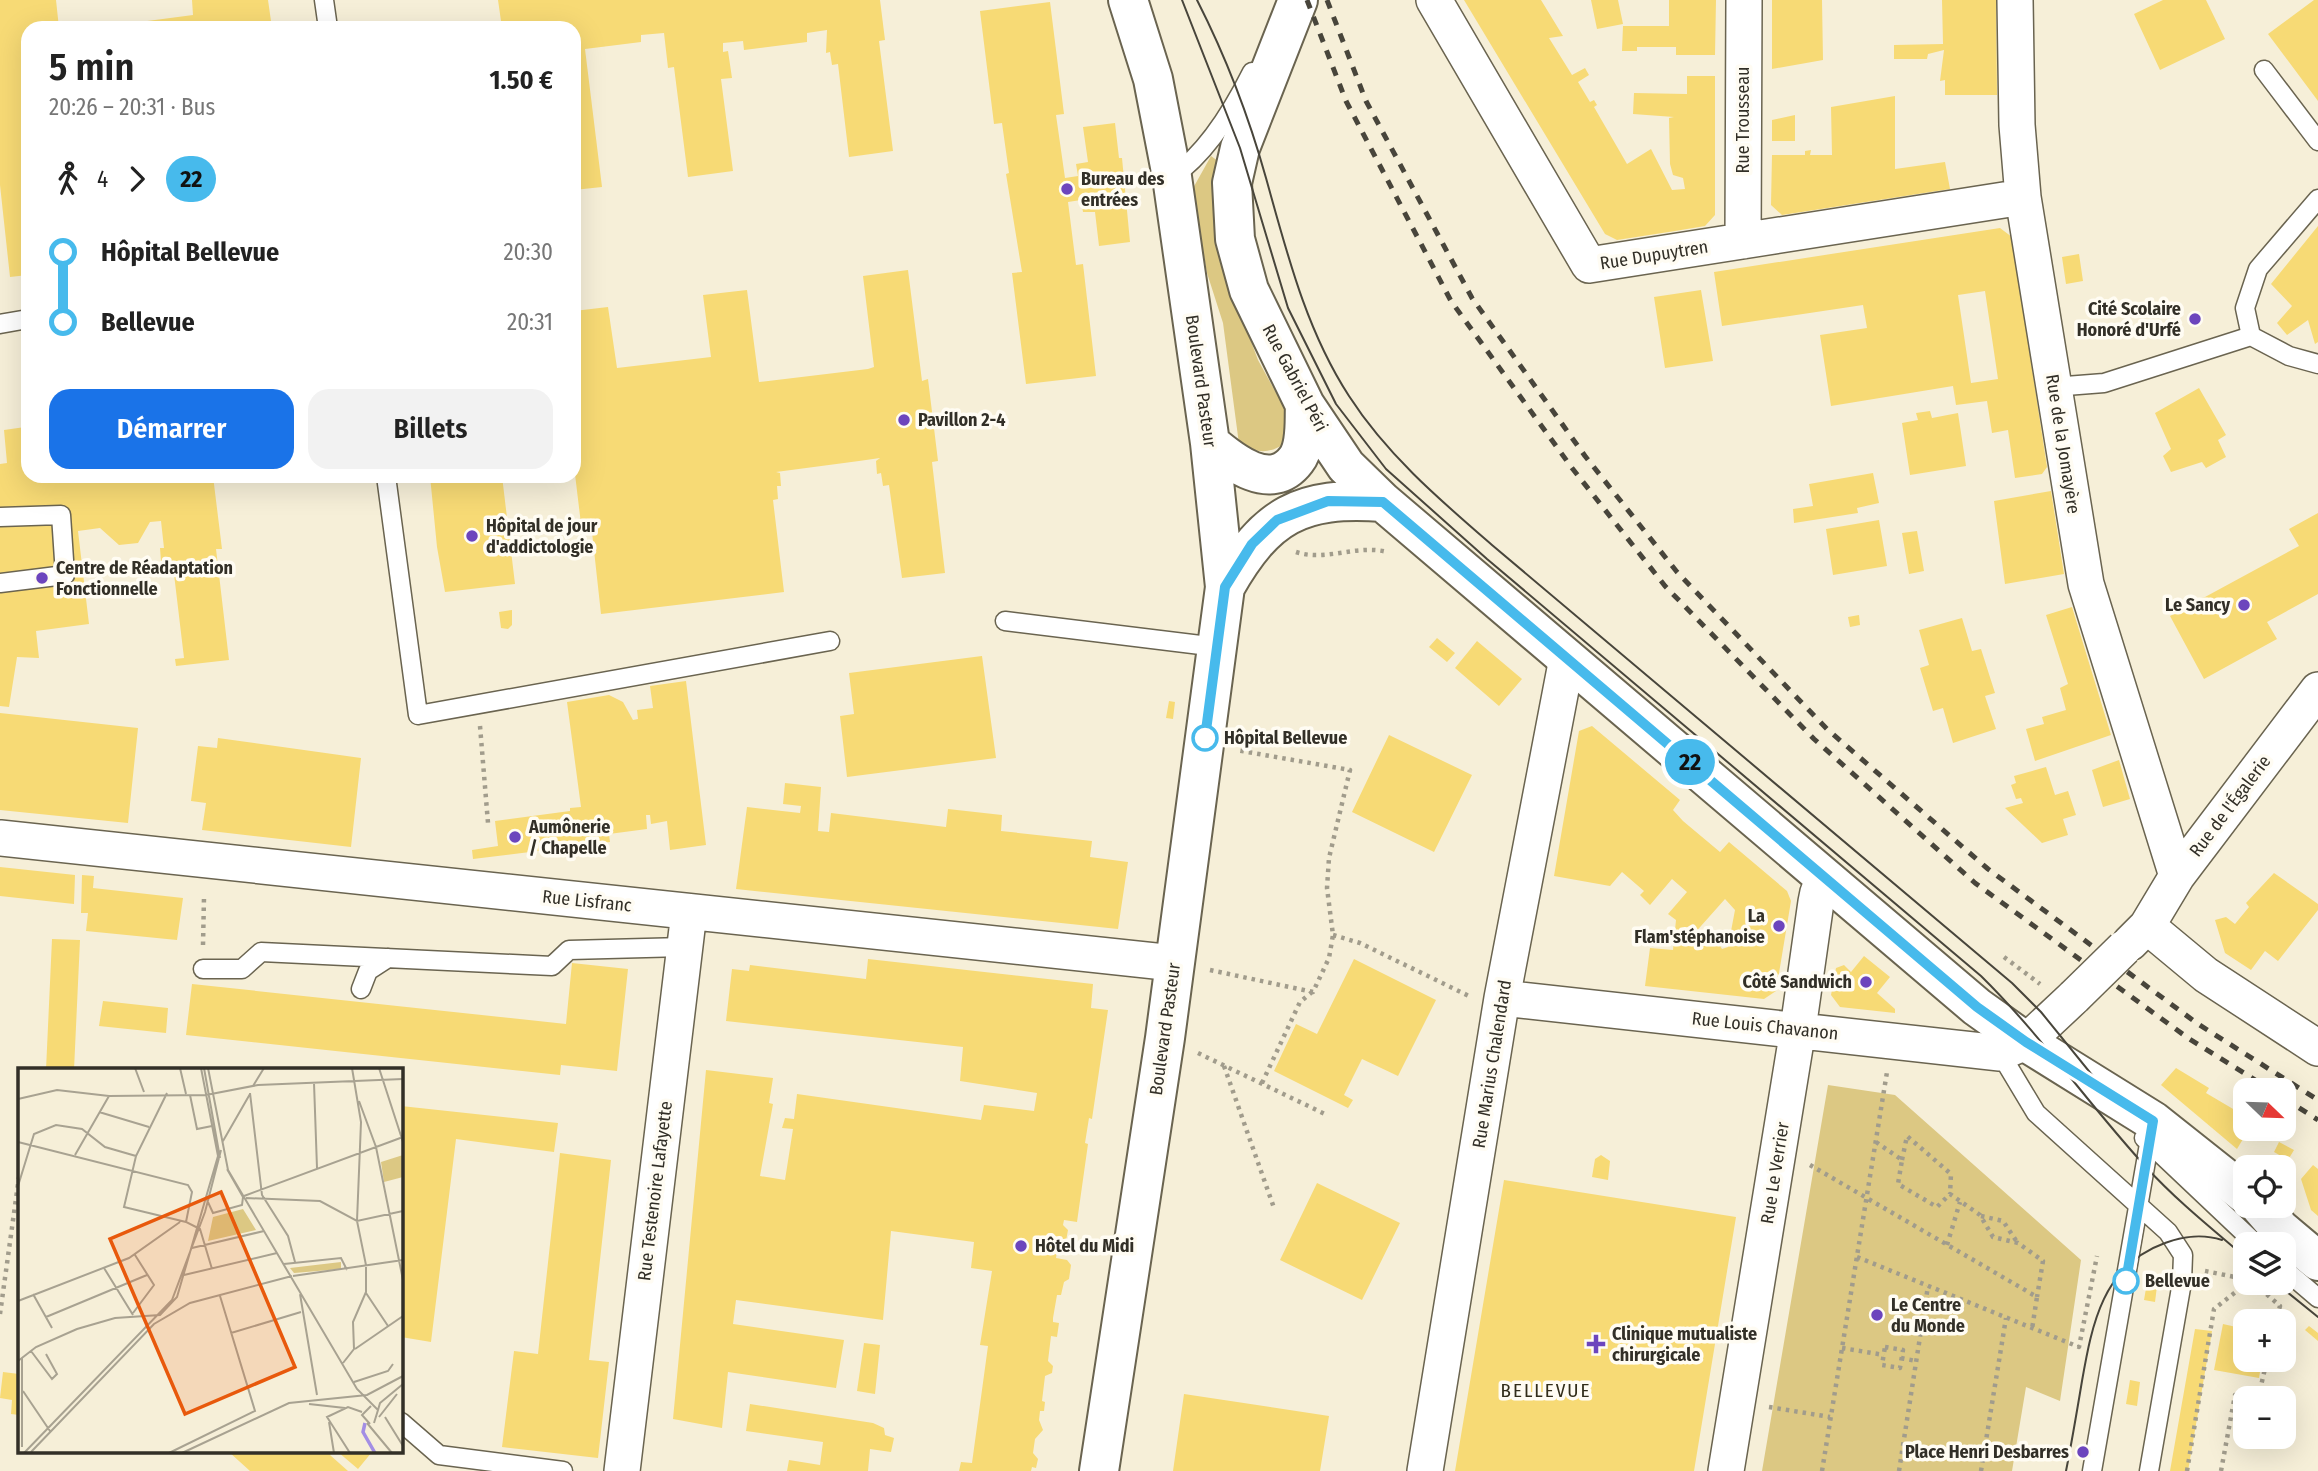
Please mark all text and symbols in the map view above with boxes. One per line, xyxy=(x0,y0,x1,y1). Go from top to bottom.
text: 5 min xyxy=(49,44,134,90)
text: 1.50 € xyxy=(489,65,553,96)
street label: Rue Trousseau xyxy=(1732,67,1754,173)
text: 20:26 – 20:31 · Bus xyxy=(49,93,215,121)
icon: walk xyxy=(49,160,87,198)
icon: forward xyxy=(118,160,156,198)
text: 4 xyxy=(97,165,108,193)
text: 22 xyxy=(180,165,202,193)
place label: Bureau des entrées xyxy=(1081,168,1164,211)
marker: Bureau des entrées xyxy=(1059,181,1075,197)
street label: Rue Dupuytren xyxy=(1598,236,1710,274)
text: Hôpital Bellevue xyxy=(101,237,279,268)
text: 20:30 xyxy=(503,238,553,266)
place label: Cité Scolaire Honoré d'Urfé xyxy=(2077,298,2181,341)
text: Bellevue xyxy=(101,307,195,338)
text: 20:31 xyxy=(507,308,553,336)
marker: Cité Scolaire Honoré d'Urfé xyxy=(2187,311,2203,327)
street label: Boulevard Pasteur xyxy=(1181,313,1221,449)
street label: Rue Gabriel Péri xyxy=(1258,321,1332,435)
street label: Rue de la Jomayère xyxy=(2041,373,2085,516)
button: Démarrer xyxy=(49,389,294,469)
button: Billets xyxy=(308,389,553,469)
place label: Pavillon 2-4 xyxy=(918,409,1005,431)
marker: Pavillon 2-4 xyxy=(896,412,912,428)
place label: Hôpital de jour d'addictologie xyxy=(486,515,598,558)
marker: Hôpital de jour d'addictologie xyxy=(464,528,480,544)
place label: Centre de Réadaptation Fonctionnelle xyxy=(56,557,233,600)
marker: Centre de Réadaptation Fonctionnelle xyxy=(34,570,50,586)
place label: Le Sancy xyxy=(2165,594,2230,616)
marker: Le Sancy xyxy=(2236,597,2252,613)
marker: Hôpital Bellevue xyxy=(1192,725,1218,751)
place label: Hôpital Bellevue xyxy=(1224,727,1347,749)
line badge: 22 xyxy=(1658,739,1722,785)
text: 22 xyxy=(1679,748,1701,776)
street label: Rue de l'Égalerie xyxy=(2184,750,2275,861)
place label: Aumônerie / Chapelle xyxy=(528,816,610,859)
marker: Aumônerie / Chapelle xyxy=(507,829,523,845)
street label: Rue Lisfranc xyxy=(541,885,633,917)
place label: La Flam'stéphanoise xyxy=(1634,905,1765,948)
marker: La Flam'stéphanoise xyxy=(1771,918,1787,934)
street label: Boulevard Pasteur xyxy=(1145,961,1185,1097)
place label: Côté Sandwich xyxy=(1743,971,1852,993)
marker: Côté Sandwich xyxy=(1858,974,1874,990)
street label: Rue Marius Chalendard xyxy=(1468,978,1516,1150)
street label: Rue Louis Chavanon xyxy=(1691,1007,1839,1045)
inset map xyxy=(18,1068,402,1454)
north arrow xyxy=(2233,1078,2296,1141)
map controls xyxy=(2233,1078,2296,1449)
street label: Rue Testenoire Lafayette xyxy=(633,1100,677,1282)
street label: Rue Le Verrier xyxy=(1756,1120,1794,1226)
button: locate xyxy=(2233,1155,2296,1218)
button: layers xyxy=(2233,1232,2296,1295)
place label: Hôtel du Midi xyxy=(1035,1235,1134,1257)
marker: Hôtel du Midi xyxy=(1013,1238,1029,1254)
marker: Bellevue xyxy=(2113,1268,2139,1294)
place label: Bellevue xyxy=(2145,1270,2210,1292)
place label: Le Centre du Monde xyxy=(1891,1294,1965,1337)
marker: Le Centre du Monde xyxy=(1869,1307,1885,1323)
button: + xyxy=(2233,1309,2296,1372)
place label: Clinique mutualiste chirurgicale xyxy=(1612,1323,1757,1366)
marker: Clinique mutualiste chirurgicale xyxy=(1586,1334,1606,1354)
district label: BELLEVUE xyxy=(1501,1379,1591,1402)
button: − xyxy=(2233,1386,2296,1449)
place label: Place Henri Desbarres xyxy=(1905,1441,2069,1463)
marker: Place Henri Desbarres xyxy=(2075,1444,2091,1460)

